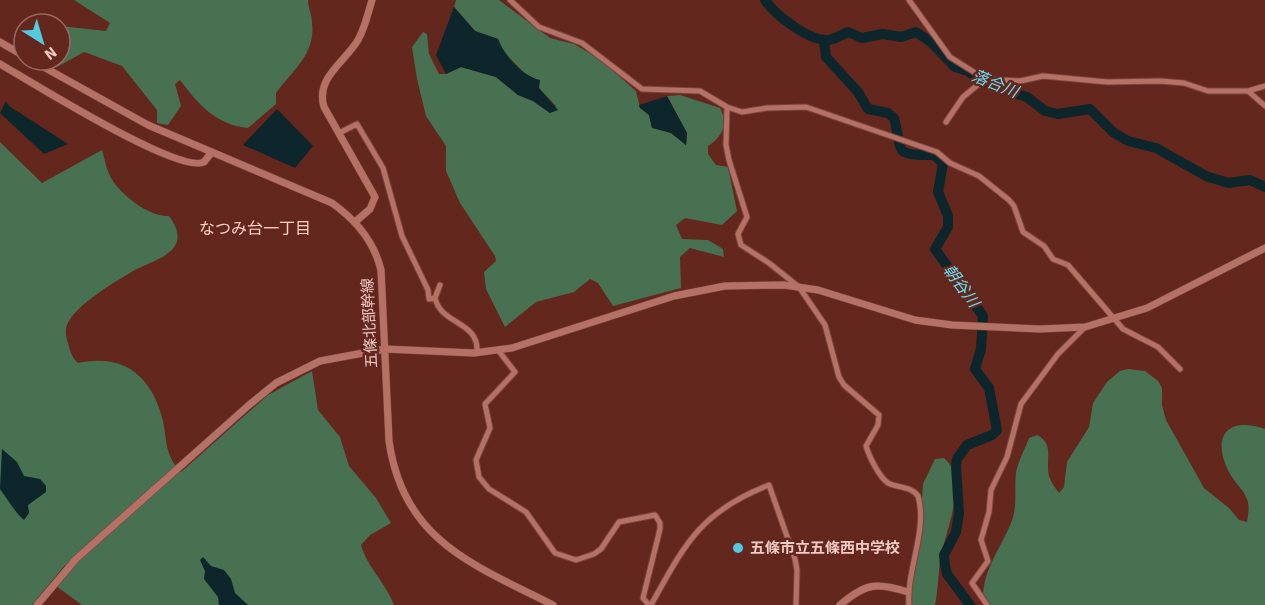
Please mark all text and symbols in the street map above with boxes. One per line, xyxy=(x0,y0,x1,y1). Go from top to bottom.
north arrow xyxy=(12,12,72,72)
text: N xyxy=(40,41,61,65)
water label: 落合川 xyxy=(969,65,1023,104)
district label: なつみ台一丁目 xyxy=(199,218,311,240)
water label: 朝谷川 xyxy=(938,260,985,313)
street label: 五條北部幹線 xyxy=(357,278,383,368)
place label: 五條市立五條西中学校 xyxy=(750,538,900,559)
marker: 五條市立五條西中学校 xyxy=(731,541,745,555)

